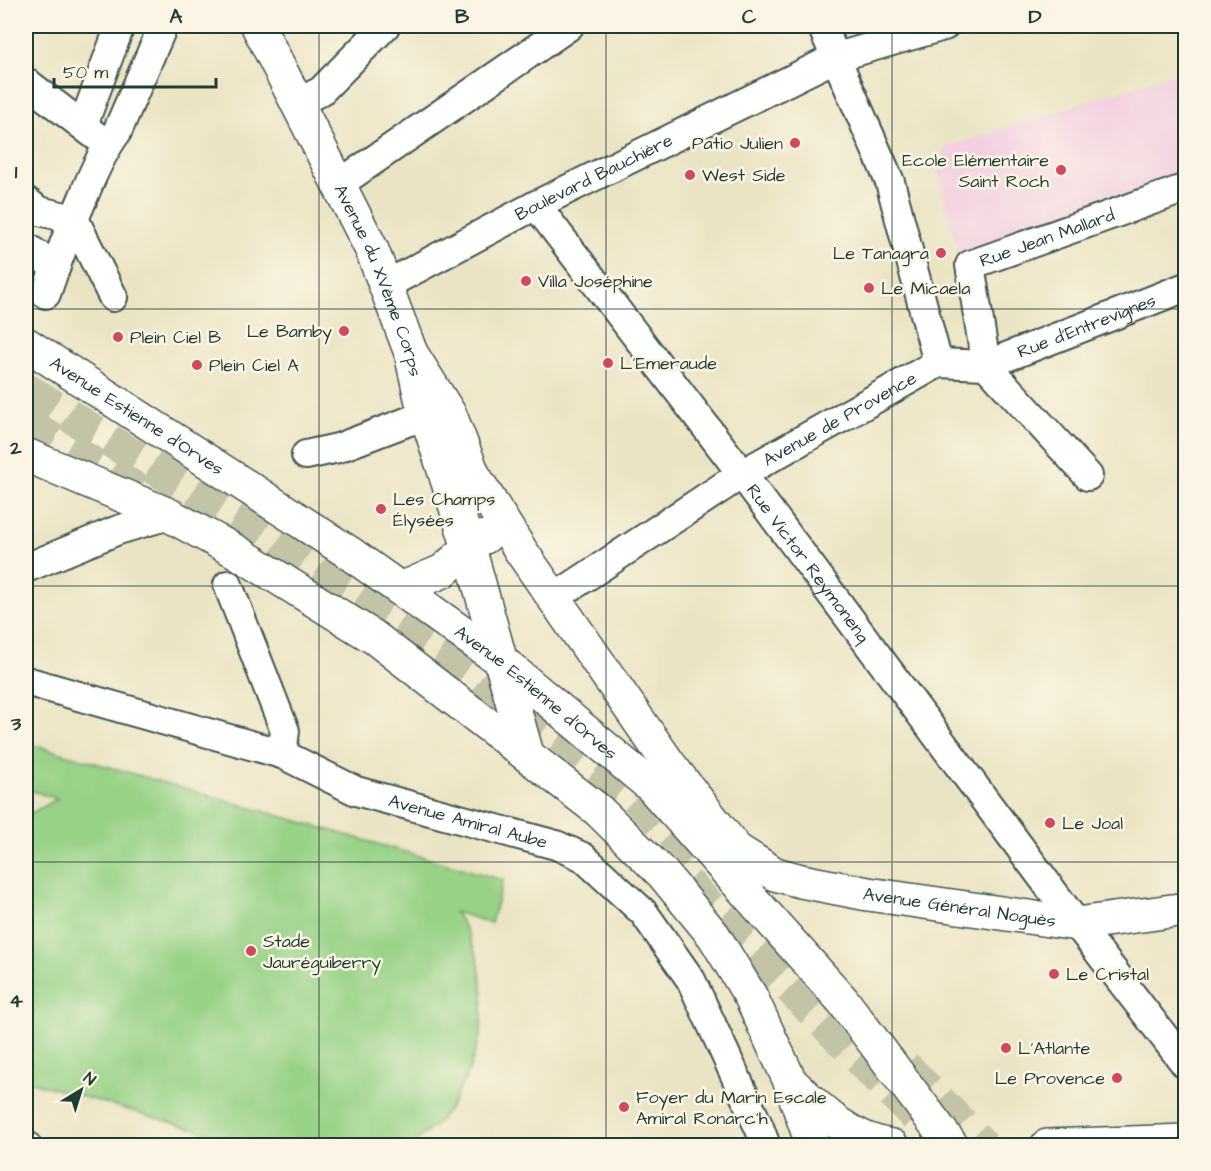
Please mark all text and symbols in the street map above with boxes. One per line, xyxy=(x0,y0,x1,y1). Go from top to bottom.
text: A xyxy=(170,3,183,31)
text: B xyxy=(455,3,470,31)
text: C xyxy=(742,3,757,31)
text: D xyxy=(1029,3,1042,31)
scale bar xyxy=(54,51,216,89)
text: 50 m xyxy=(63,60,108,85)
street label: Boulevard Bauchière xyxy=(510,128,677,227)
place label: Patio Julien xyxy=(692,131,783,156)
marker: Patio Julien xyxy=(788,136,802,150)
place label: Ecole Elémentaire Saint Roch xyxy=(902,148,1049,194)
text: 1 xyxy=(15,158,18,186)
place label: West Side xyxy=(702,163,786,188)
marker: Ecole Elémentaire Saint Roch xyxy=(1054,163,1068,177)
marker: West Side xyxy=(683,168,697,182)
street label: Avenue du XVème Corps xyxy=(328,180,428,379)
street label: Rue Jean Mallard xyxy=(976,202,1118,274)
place label: Le Tanagra xyxy=(833,241,929,267)
marker: Le Tanagra xyxy=(934,246,948,260)
place label: Villa Joséphine xyxy=(538,269,653,294)
marker: Villa Joséphine xyxy=(519,274,533,288)
place label: Le Micaela xyxy=(881,276,970,301)
marker: Le Micaela xyxy=(862,281,876,295)
street label: Rue d'Entrevignes xyxy=(1014,288,1160,365)
place label: Le Bamby xyxy=(247,319,332,345)
marker: Le Bamby xyxy=(337,324,351,338)
place label: Plein Ciel B xyxy=(130,325,221,350)
marker: Plein Ciel B xyxy=(111,330,125,344)
street label: Avenue Estienne d'Orves xyxy=(45,351,228,481)
place label: L'Emeraude xyxy=(620,351,717,376)
place label: Plein Ciel A xyxy=(209,353,299,378)
marker: L'Emeraude xyxy=(601,356,615,370)
marker: Plein Ciel A xyxy=(190,358,204,372)
street label: Avenue de Provence xyxy=(758,366,921,473)
text: 2 xyxy=(9,434,22,462)
street label: Rue Victor Reymonenq xyxy=(740,479,876,648)
place label: Les Champs Élysées xyxy=(393,487,495,534)
marker: Les Champs Élysées xyxy=(374,502,388,516)
street label: Avenue Estienne d'Orves xyxy=(449,620,622,766)
text: 3 xyxy=(10,710,22,738)
street label: Avenue Amiral Aube xyxy=(386,788,550,855)
place label: Le Joal xyxy=(1062,811,1123,836)
marker: Le Joal xyxy=(1043,816,1057,830)
street label: Avenue Général Noguès xyxy=(861,881,1057,934)
place label: Stade Jauréguiberry xyxy=(263,929,381,976)
marker: Stade Jauréguiberry xyxy=(244,944,258,958)
place label: Le Cristal xyxy=(1066,962,1149,987)
marker: Le Cristal xyxy=(1047,967,1061,981)
text: 4 xyxy=(9,987,23,1015)
place label: L'Atlante xyxy=(1018,1036,1090,1061)
marker: L'Atlante xyxy=(999,1041,1013,1055)
north arrow xyxy=(51,1060,111,1120)
place label: Le Provence xyxy=(995,1066,1105,1091)
text: N xyxy=(79,1067,100,1091)
marker: Le Provence xyxy=(1110,1071,1124,1085)
place label: Foyer du Marin Escale Amiral Ronarc'h xyxy=(636,1085,827,1131)
marker: Foyer du Marin Escale Amiral Ronarc'h xyxy=(617,1100,631,1114)

